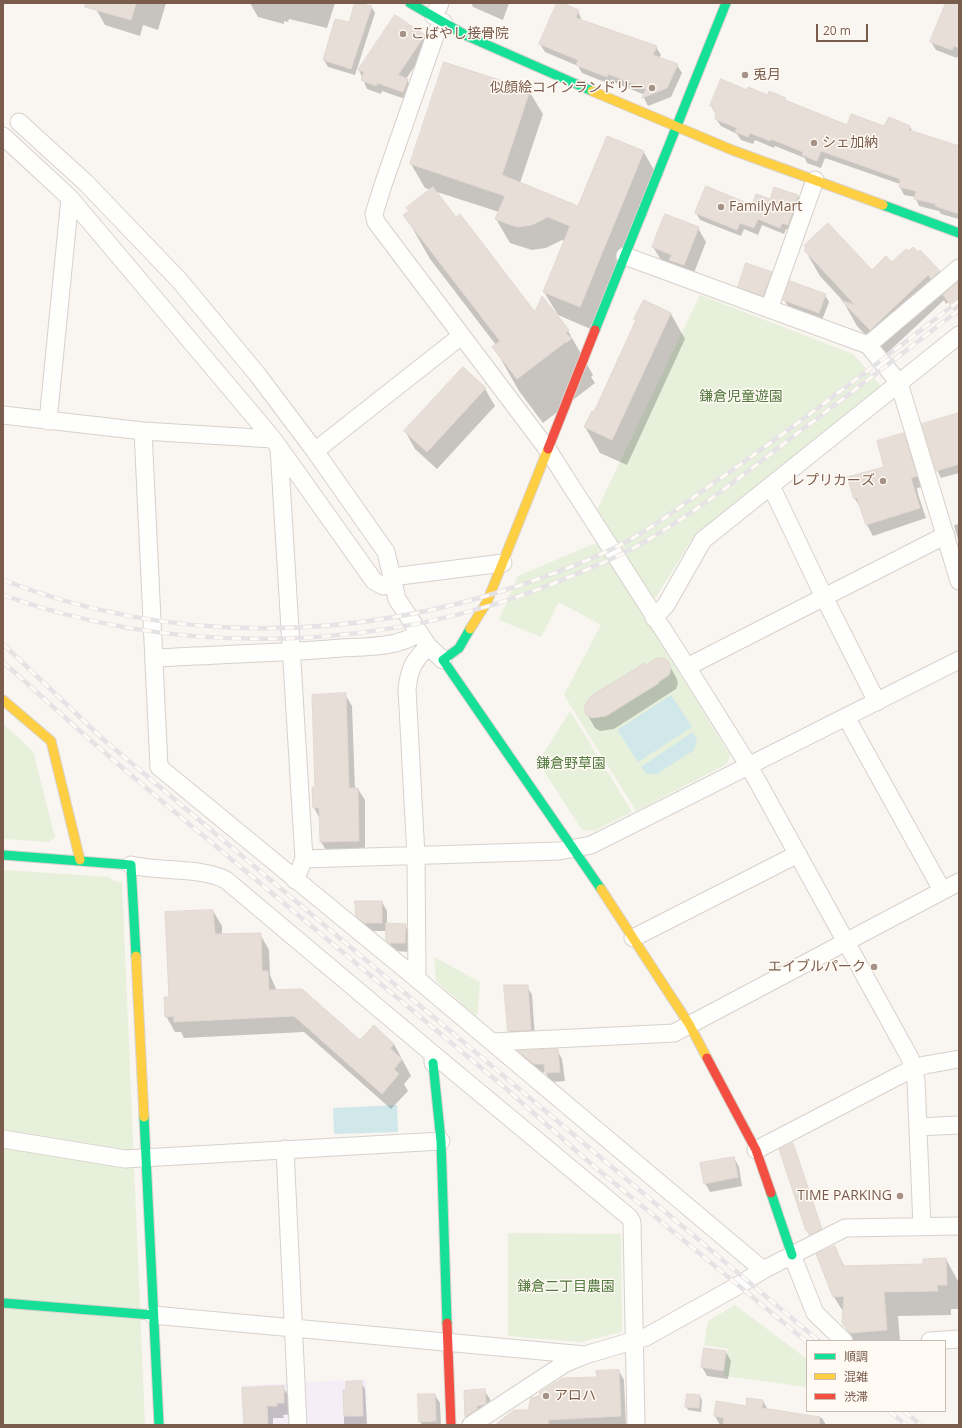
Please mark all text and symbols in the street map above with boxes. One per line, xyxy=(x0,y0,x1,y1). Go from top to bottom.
scale bar xyxy=(818,16,870,42)
text: 20 m xyxy=(823,22,851,39)
place label: こばやし接骨院 xyxy=(411,26,509,42)
marker: こばやし接骨院 xyxy=(398,29,408,39)
place label: 兎月 xyxy=(753,67,781,83)
marker: 兎月 xyxy=(740,70,750,80)
place label: 似顔絵コインランドリー xyxy=(490,80,644,96)
marker: 似顔絵コインランドリー xyxy=(647,83,657,93)
place label: シェ加納 xyxy=(822,135,878,151)
marker: シェ加納 xyxy=(809,138,819,148)
place label: FamilyMart xyxy=(729,199,802,215)
marker: FamilyMart xyxy=(716,202,726,212)
park label: 鎌倉児童遊園 xyxy=(699,389,783,405)
place label: レプリカーズ xyxy=(791,473,875,489)
marker: レプリカーズ xyxy=(878,476,888,486)
park label: 鎌倉野草園 xyxy=(536,756,606,772)
place label: エイブルパーク xyxy=(768,959,866,975)
marker: エイブルパーク xyxy=(869,962,879,972)
place label: TIME PARKING xyxy=(797,1188,892,1204)
marker: TIME PARKING xyxy=(895,1191,905,1201)
park label: 鎌倉二丁目農園 xyxy=(517,1279,615,1295)
legend xyxy=(806,1340,946,1412)
text: 順調 xyxy=(844,1348,868,1365)
text: 混雑 xyxy=(844,1368,868,1385)
place label: アロハ xyxy=(554,1388,596,1404)
text: 渋滞 xyxy=(844,1388,868,1405)
marker: アロハ xyxy=(541,1391,551,1401)

